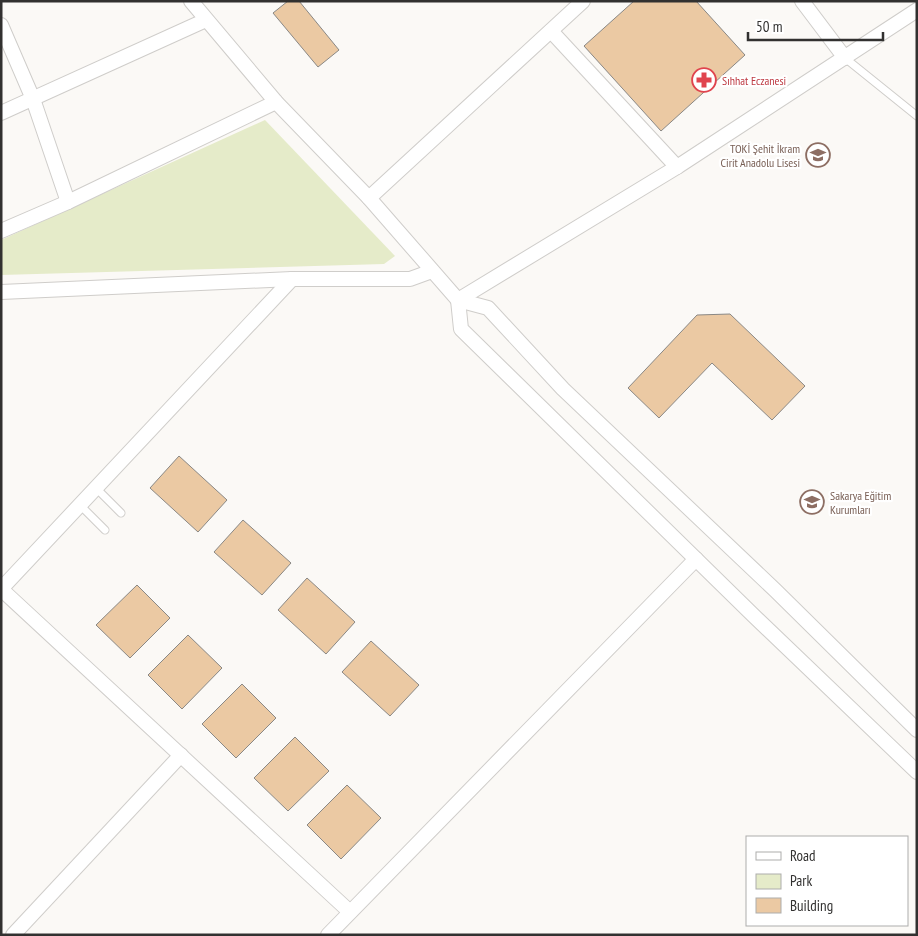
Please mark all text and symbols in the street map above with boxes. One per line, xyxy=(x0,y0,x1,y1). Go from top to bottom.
scale bar xyxy=(748,10,883,42)
text: 50 m xyxy=(756,17,782,36)
pharmacy icon: Sıhhat Eczanesi xyxy=(691,67,717,93)
place label: Sıhhat Eczanesi xyxy=(722,73,786,88)
place label: TOKİ Şehit İkram Cirit Anadolu Lisesi xyxy=(721,141,800,170)
school or university icon: TOKİ Şehit İkram Cirit Anadolu Lisesi xyxy=(805,142,831,168)
place label: Sakarya Eğitim Kurumları xyxy=(830,488,891,517)
school or university icon: Sakarya Eğitim Kurumları xyxy=(799,489,825,515)
legend xyxy=(746,836,908,926)
text: Road xyxy=(790,846,816,865)
text: Park xyxy=(790,871,812,890)
text: Building xyxy=(790,896,833,915)

